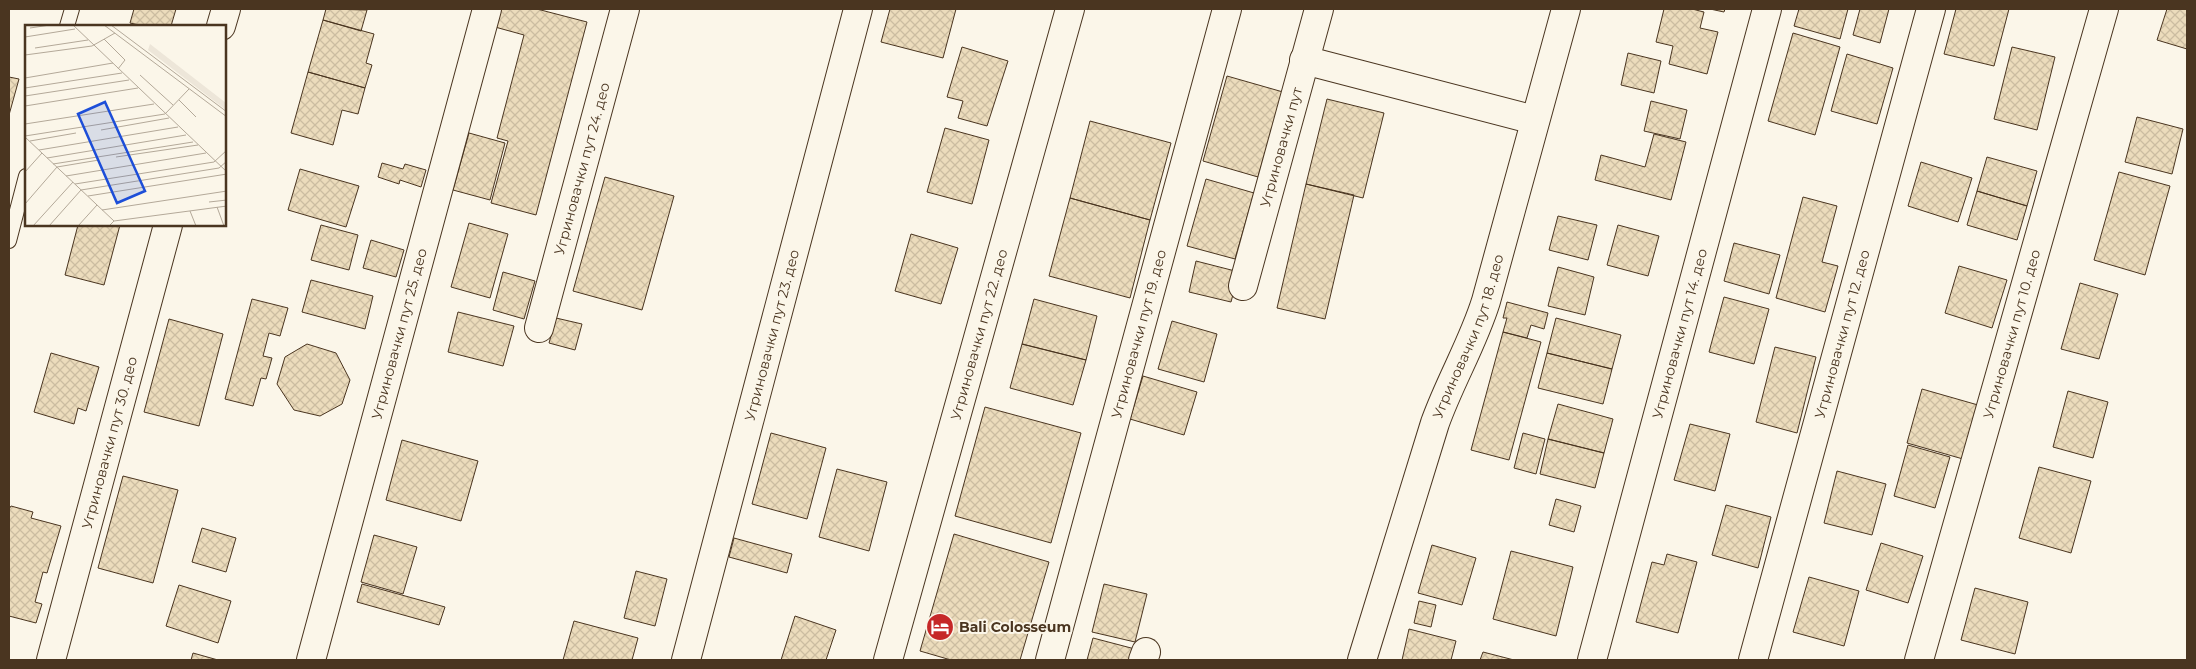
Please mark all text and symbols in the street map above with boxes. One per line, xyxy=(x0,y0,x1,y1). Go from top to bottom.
inset map xyxy=(25,25,226,226)
street label: Угриновачки пут 24. део xyxy=(550,80,614,257)
street label: Угриновачки пут xyxy=(1256,85,1306,209)
street label: Угриновачки пут 25. део xyxy=(367,246,431,421)
street label: Угриновачки пут 23. део xyxy=(741,247,803,423)
street label: Угриновачки пут 22. део xyxy=(947,247,1011,422)
street label: Угриновачки пут 19. део xyxy=(1107,247,1170,420)
street label: Угриновачки пут 14. део xyxy=(1648,247,1711,421)
street label: Угриновачки пут 10. део xyxy=(1979,247,2044,420)
street label: Угриновачки пут 12. део xyxy=(1811,248,1874,420)
street label: Угриновачки пут 18. део xyxy=(1429,252,1507,421)
street label: Угриновачки пут 30. део xyxy=(78,354,141,531)
hotel icon: Bali Colosseum xyxy=(925,612,955,642)
place label: Bali Colosseum xyxy=(959,618,1071,636)

